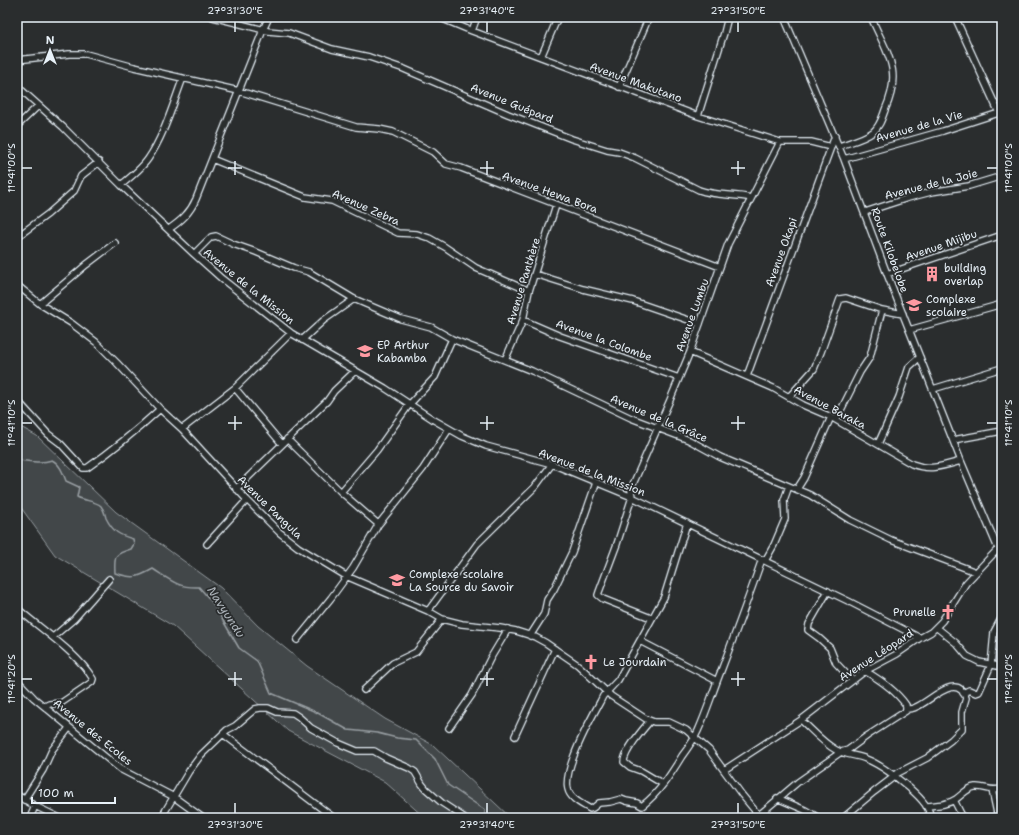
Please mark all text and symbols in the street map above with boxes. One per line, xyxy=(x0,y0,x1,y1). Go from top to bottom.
text: 27°31'30"E xyxy=(207,4,263,17)
text: 27°31'40"E xyxy=(459,4,515,17)
text: 27°31'50"E xyxy=(710,4,766,17)
north arrow xyxy=(30,30,70,70)
text: N xyxy=(46,33,55,48)
street label: Avenue Makutano xyxy=(588,59,684,106)
street label: Avenue Guépard xyxy=(468,80,555,127)
street label: Avenue de la Vie xyxy=(874,107,964,146)
text: 11°41'00"S xyxy=(5,143,18,193)
text: 11°41'00"S xyxy=(1002,143,1015,193)
street label: Avenue de la Joie xyxy=(883,166,979,203)
street label: Avenue Hewa Bora xyxy=(500,168,600,217)
street label: Avenue Zebra xyxy=(330,186,402,229)
street label: Route Kilobelobe xyxy=(867,206,912,295)
street label: Avenue Okapi xyxy=(762,216,801,289)
street label: Avenue Mijibu xyxy=(903,226,979,265)
street label: Avenue Panthère xyxy=(503,236,544,326)
street label: Avenue de la Mission xyxy=(200,245,298,328)
place label: building overlap xyxy=(944,261,986,289)
building icon: building overlap xyxy=(923,265,941,283)
street label: Avenue Lumbu xyxy=(672,277,713,354)
place label: Complexe scolaire xyxy=(926,292,976,320)
school or university icon: Complexe scolaire xyxy=(905,296,923,314)
street label: Avenue la Colombe xyxy=(554,316,654,365)
place label: EP Arthur Kabamba xyxy=(377,338,429,366)
school or university icon: EP Arthur Kabamba xyxy=(356,342,374,360)
street label: Avenue Baraka xyxy=(791,382,869,433)
street label: Avenue de la Grâce xyxy=(608,391,710,446)
text: 11°41'10"S xyxy=(5,399,18,446)
text: 11°41'10"S xyxy=(1002,399,1015,446)
street label: Avenue de la Mission xyxy=(536,445,648,500)
street label: Avenue Pangula xyxy=(234,472,306,542)
place label: Complexe scolaire La Source du Savoir xyxy=(409,567,514,595)
school or university icon: Complexe scolaire La Source du Savoir xyxy=(388,571,406,589)
water label: Navyundu xyxy=(203,583,249,641)
church icon: Prunelle xyxy=(939,603,957,621)
place label: Prunelle xyxy=(893,605,936,620)
street label: Avenue Léopard xyxy=(836,626,916,685)
church icon: Le Jourdain xyxy=(582,653,600,671)
text: 11°41'20"S xyxy=(5,654,18,704)
text: 11°41'20"S xyxy=(1002,654,1015,704)
place label: Le Jourdain xyxy=(603,655,667,670)
street label: Avenue des Ecoles xyxy=(50,696,135,769)
scale bar xyxy=(32,779,115,805)
text: 100 m xyxy=(38,785,74,801)
text: 27°31'30"E xyxy=(207,818,263,831)
text: 27°31'40"E xyxy=(459,818,515,831)
text: 27°31'50"E xyxy=(710,818,766,831)

